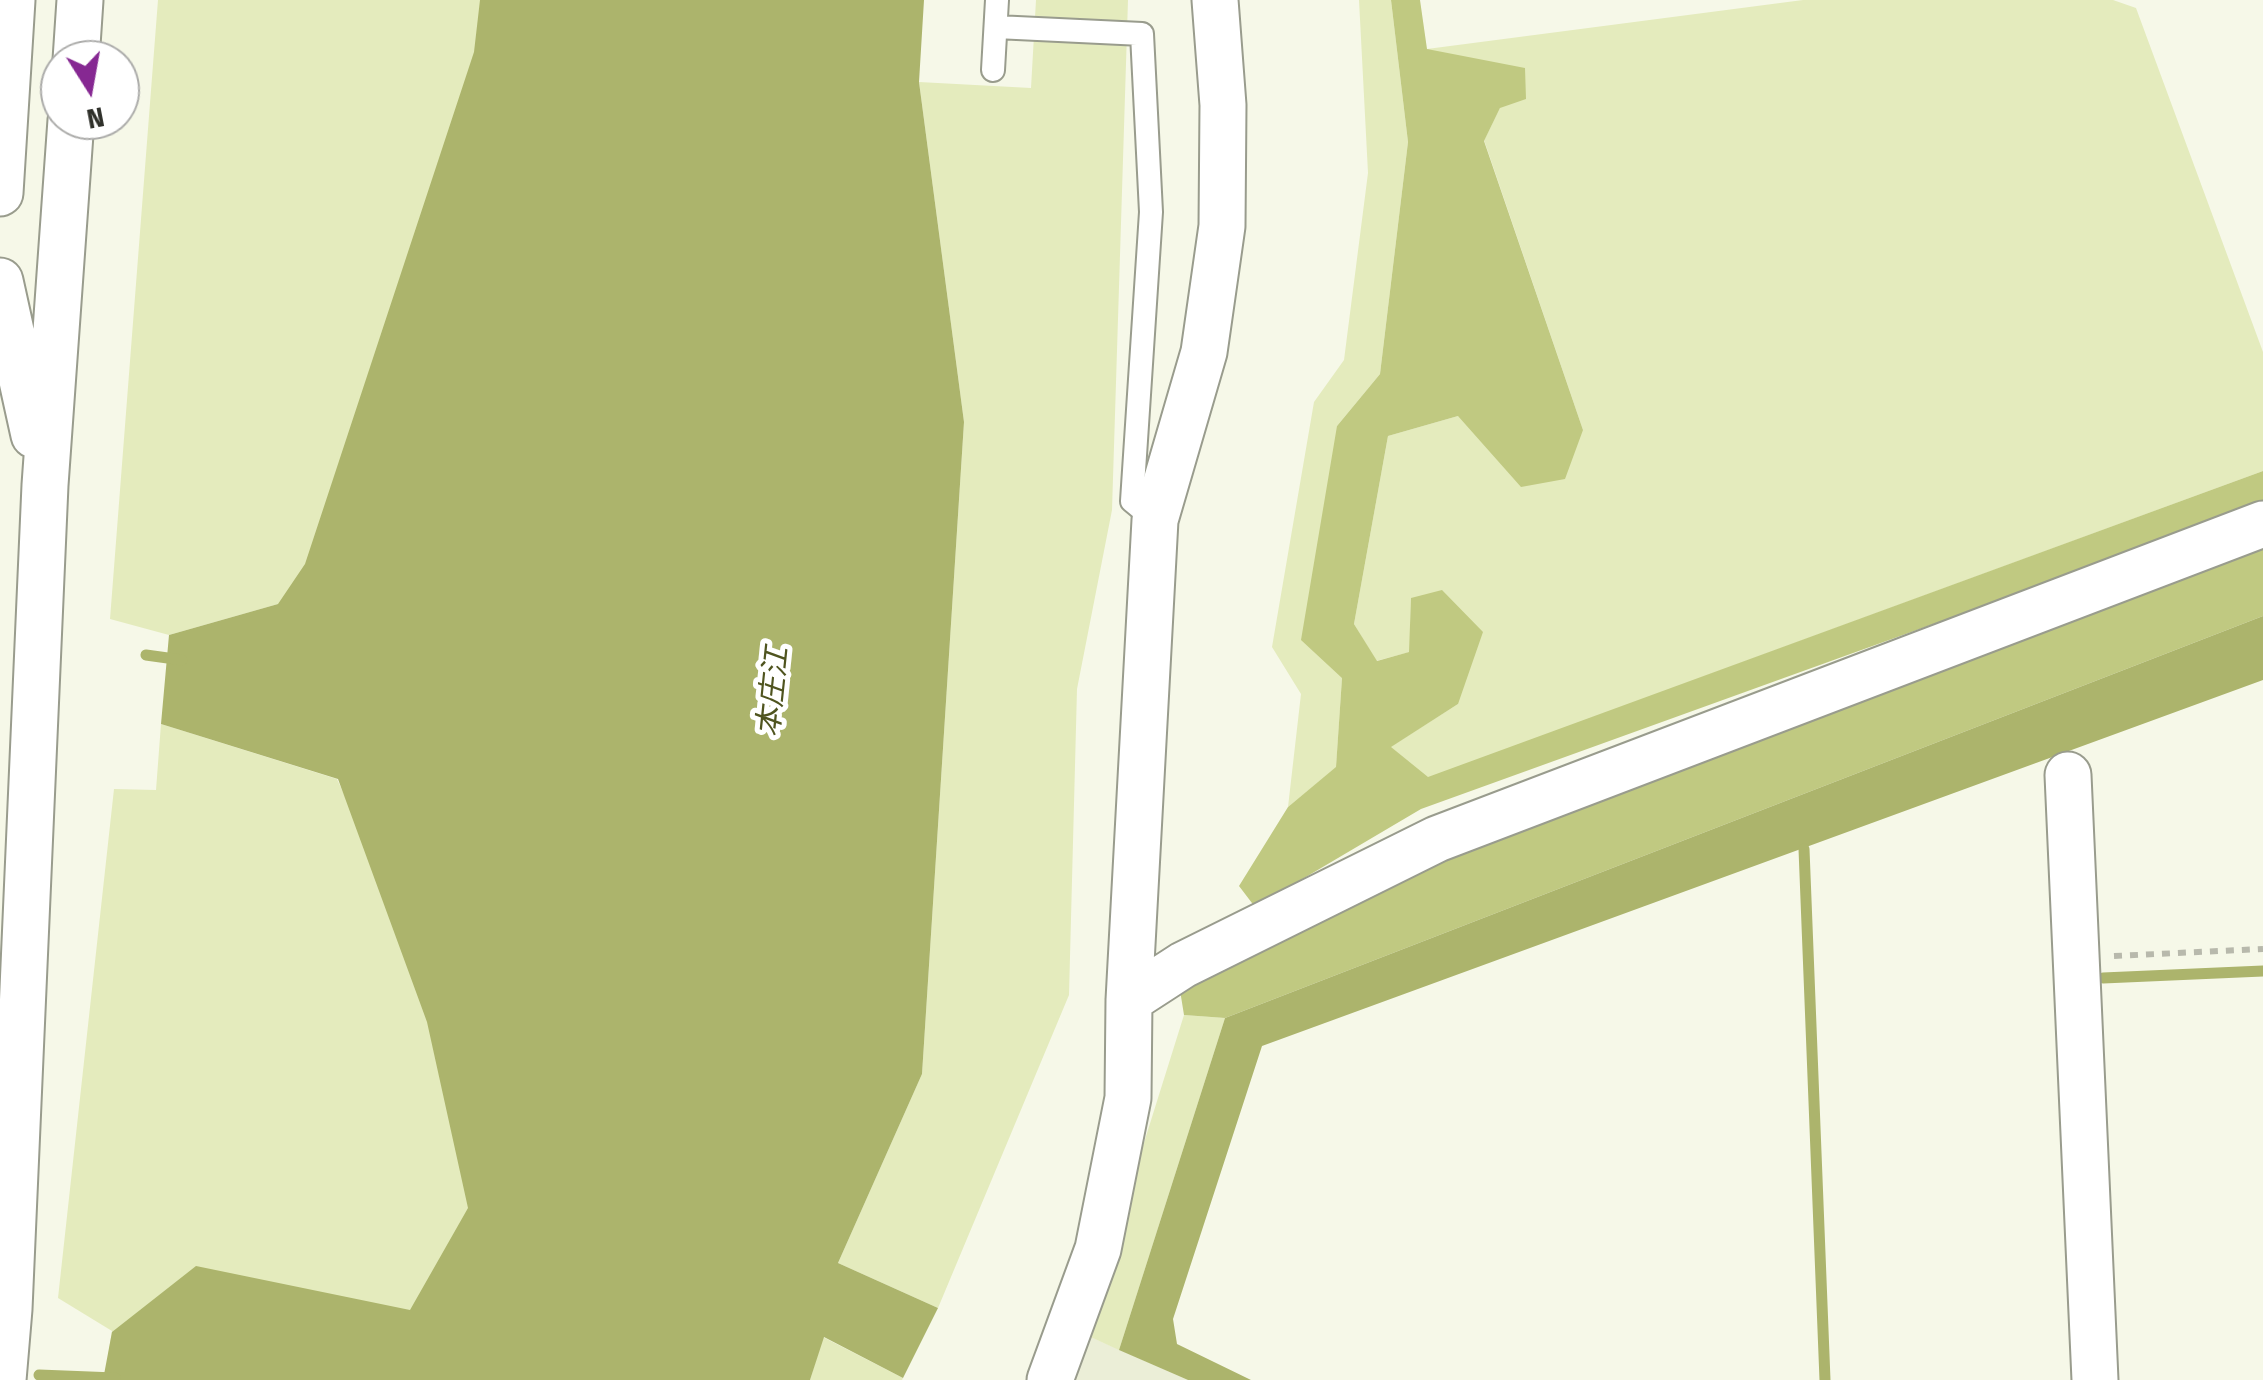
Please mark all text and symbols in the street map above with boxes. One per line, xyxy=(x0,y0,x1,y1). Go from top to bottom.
north arrow xyxy=(40,40,140,140)
text: N xyxy=(84,100,107,136)
water label: 本庄江 xyxy=(751,645,797,739)

